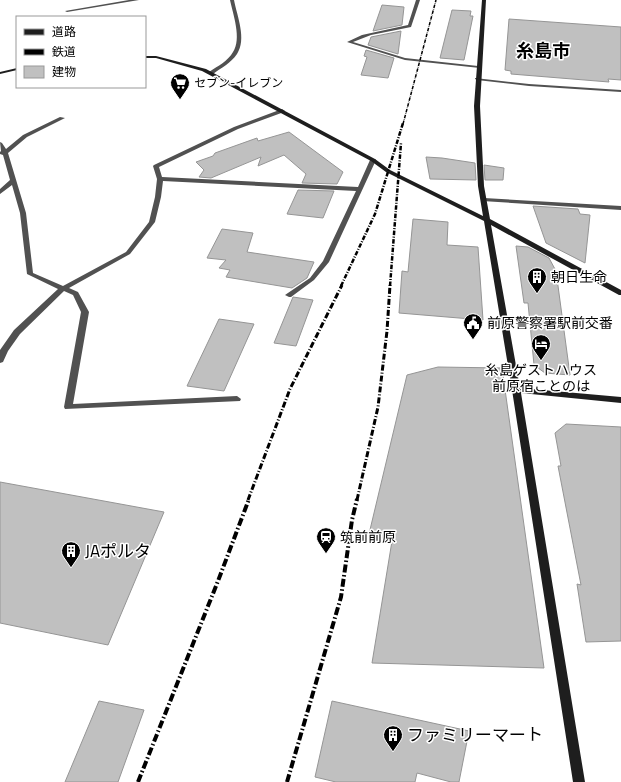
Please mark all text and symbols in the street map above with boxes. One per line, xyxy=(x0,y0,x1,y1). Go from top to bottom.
legend xyxy=(16,16,146,88)
text: 道路 xyxy=(52,22,76,41)
district label: 糸島市 xyxy=(516,37,570,64)
text: 鉄道 xyxy=(52,42,76,61)
text: 建物 xyxy=(52,62,76,81)
supermarket icon: セブン-イレブン xyxy=(169,72,191,100)
place label: セブン-イレブン xyxy=(194,73,283,92)
building icon: 朝日生命 xyxy=(526,266,548,294)
place label: 朝日生命 xyxy=(551,266,607,287)
public building icon: 前原警察署駅前交番 xyxy=(462,312,484,340)
place label: 前原警察署駅前交番 xyxy=(487,312,613,333)
hotel icon: 糸島ゲストハウス 前原宿ことのは xyxy=(530,333,552,361)
place label: 糸島ゲストハウス 前原宿ことのは xyxy=(485,359,597,396)
station icon: 筑前前原 xyxy=(315,526,337,554)
place label: 筑前前原 xyxy=(340,526,396,547)
place label: JAポルタ xyxy=(85,538,151,564)
building icon: JAポルタ xyxy=(60,540,82,568)
place label: ファミリーマート xyxy=(407,722,543,748)
building icon: ファミリーマート xyxy=(382,724,404,752)

